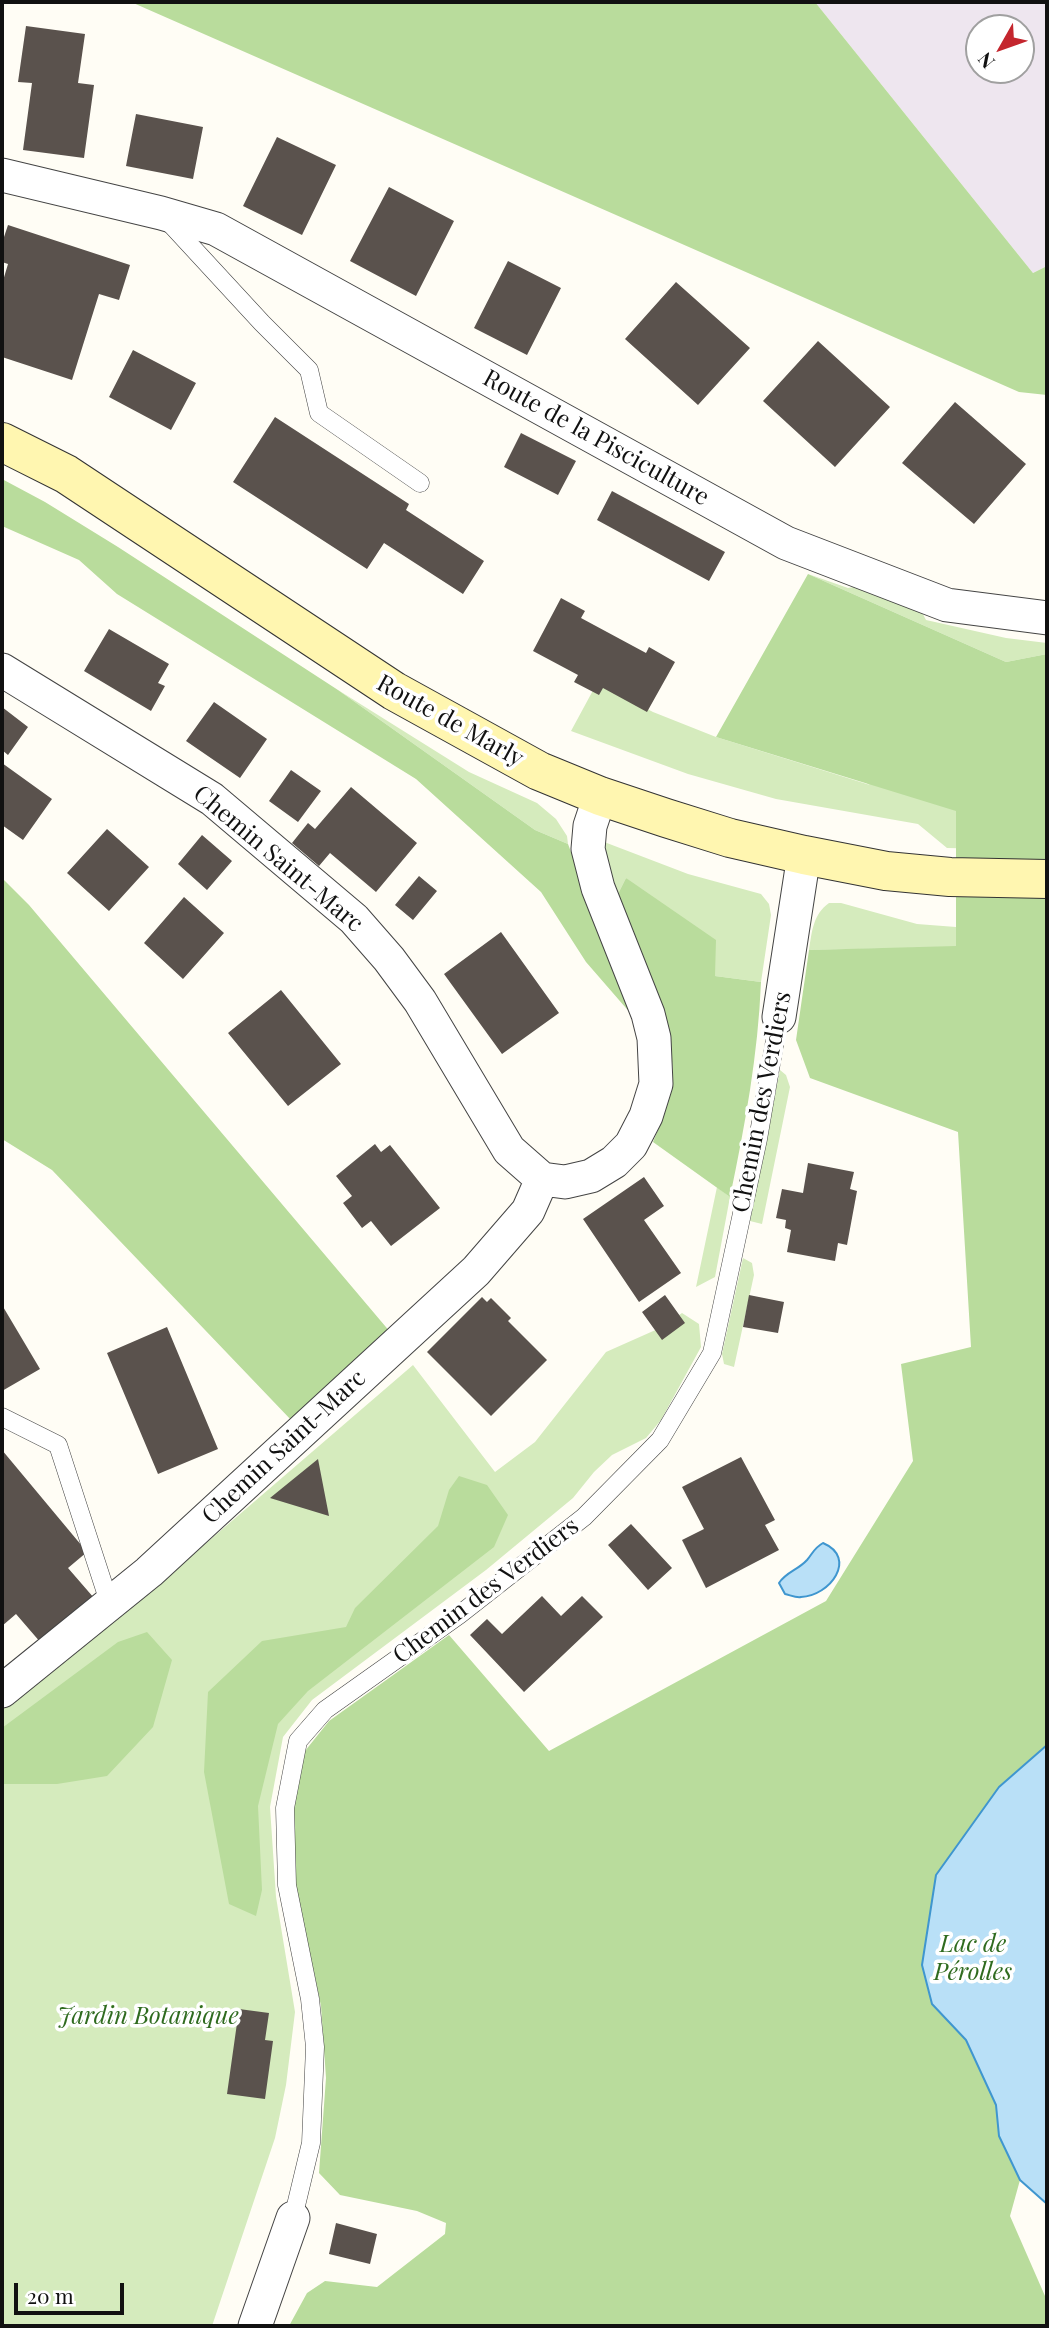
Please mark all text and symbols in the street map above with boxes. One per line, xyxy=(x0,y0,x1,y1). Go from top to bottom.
north arrow xyxy=(965,14,1035,84)
text: N xyxy=(971,48,1000,75)
street label: Route de la Pisciculture xyxy=(478,364,714,512)
street label: Route de Marly xyxy=(372,669,528,773)
street label: Chemin Saint-Marc xyxy=(187,780,369,938)
street label: Chemin des Verdiers xyxy=(726,989,798,1215)
street label: Chemin Saint-Marc xyxy=(196,1364,372,1530)
street label: Chemin des Verdiers xyxy=(388,1512,584,1670)
park label: Lac de Pérolles xyxy=(934,1931,1012,1987)
park label: Jardin Botanique xyxy=(57,2003,239,2031)
scale bar xyxy=(18,2268,128,2312)
text: 20 m xyxy=(27,2281,74,2309)

